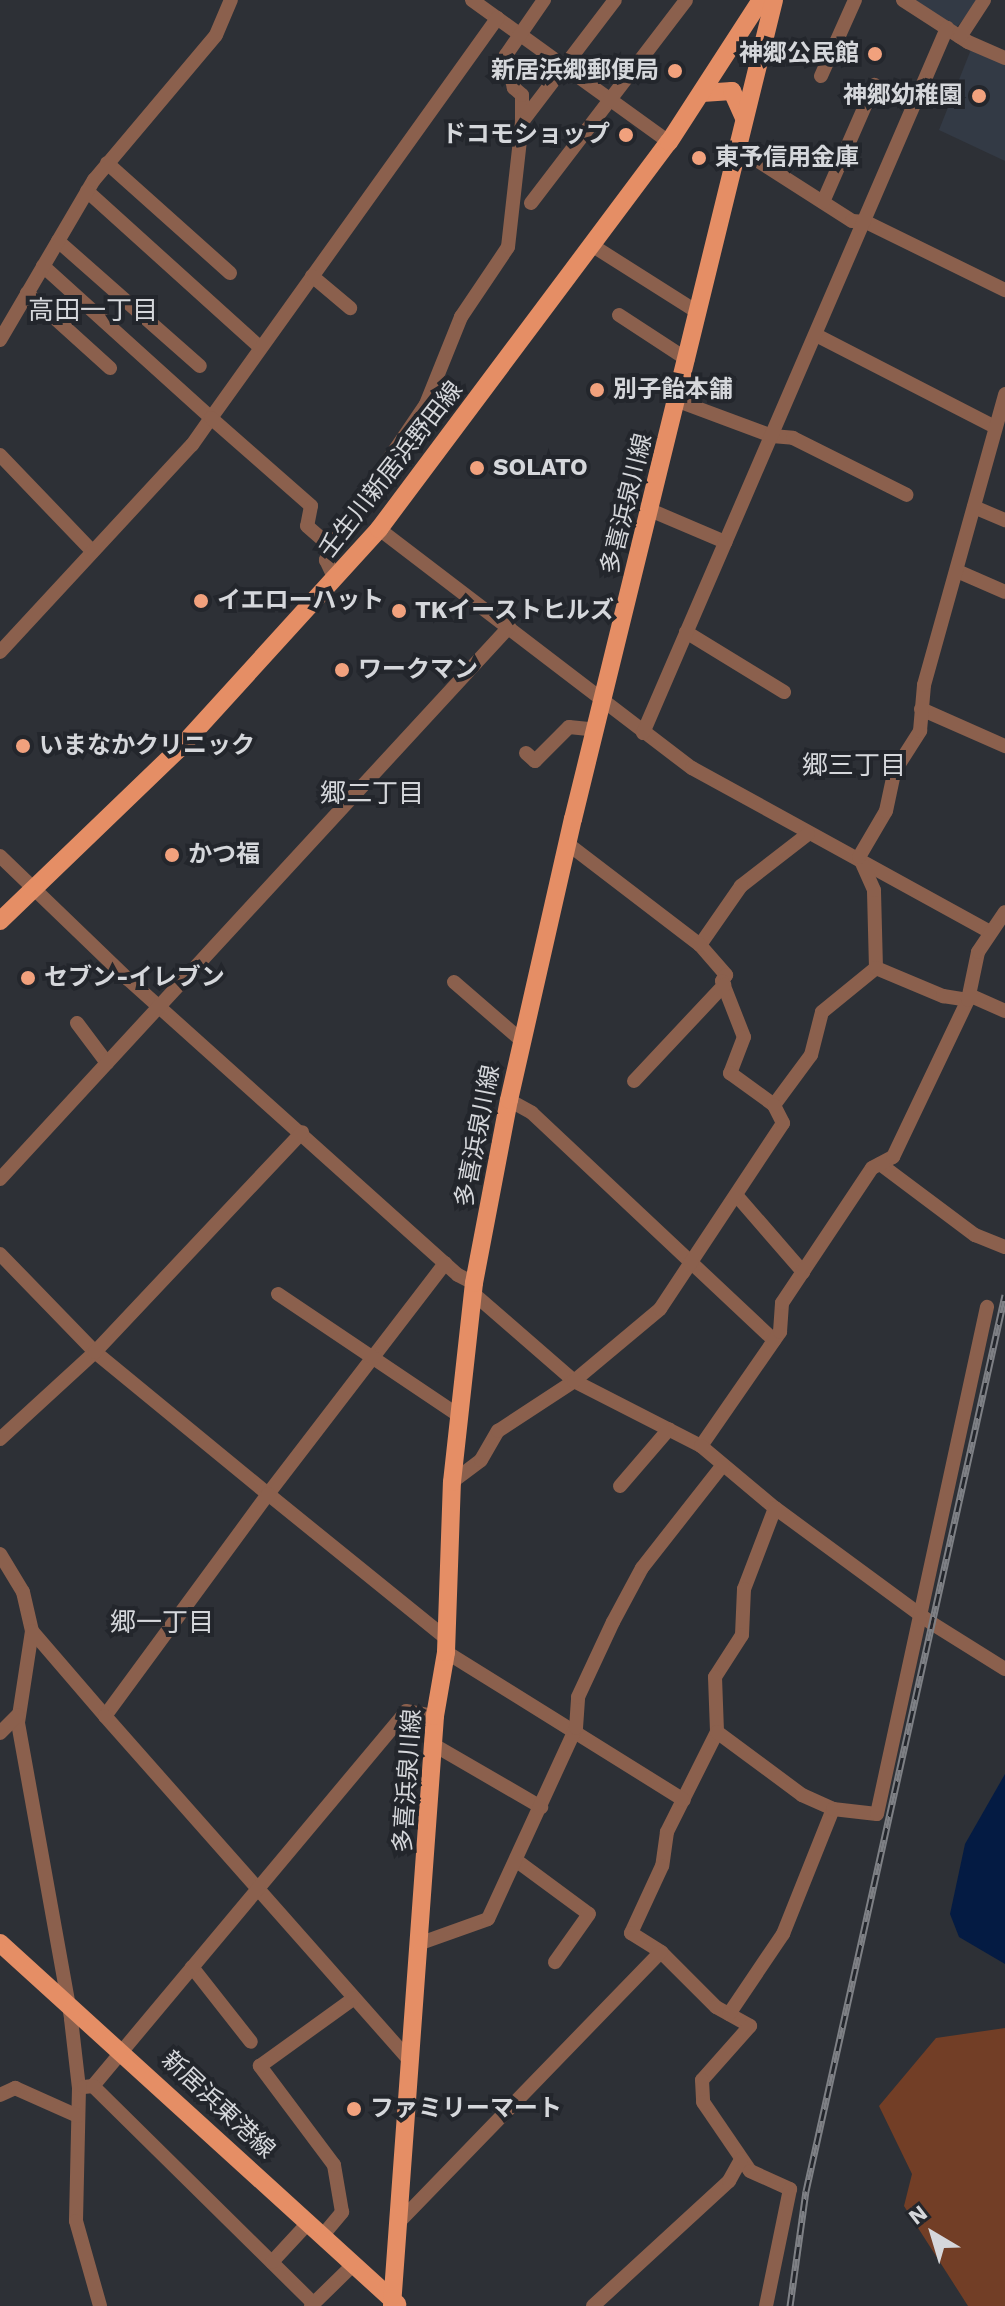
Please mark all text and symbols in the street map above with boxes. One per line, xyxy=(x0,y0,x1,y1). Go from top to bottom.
place label: 神郷公民館 xyxy=(739,40,859,68)
marker: 神郷公民館 xyxy=(866,45,884,63)
place label: 新居浜郷郵便局 xyxy=(491,57,659,85)
marker: 新居浜郷郵便局 xyxy=(666,62,684,80)
place label: 神郷幼稚園 xyxy=(843,82,963,110)
marker: 神郷幼稚園 xyxy=(970,87,988,105)
place label: ドコモショップ xyxy=(442,121,610,149)
marker: ドコモショップ xyxy=(617,126,635,144)
place label: 東予信用金庫 xyxy=(715,144,859,172)
marker: 東予信用金庫 xyxy=(690,149,708,167)
district label: 高田一丁目 xyxy=(28,295,158,327)
street label: 壬生川新居浜野田線 xyxy=(313,376,469,564)
place label: 別子飴本舗 xyxy=(613,376,733,404)
marker: 別子飴本舗 xyxy=(588,381,606,399)
street label: 多喜浜泉川線 xyxy=(596,431,658,577)
place label: SOLATO xyxy=(493,454,588,482)
marker: SOLATO xyxy=(468,459,486,477)
place label: イエローハット xyxy=(217,587,385,615)
marker: イエローハット xyxy=(192,592,210,610)
place label: TKイーストヒルズ xyxy=(415,597,615,625)
marker: TKイーストヒルズ xyxy=(390,602,408,620)
place label: ワークマン xyxy=(358,656,478,684)
marker: ワークマン xyxy=(333,661,351,679)
place label: いまなかクリニック xyxy=(39,732,255,760)
marker: いまなかクリニック xyxy=(14,737,32,755)
district label: 郷三丁目 xyxy=(802,750,906,782)
district label: 郷二丁目 xyxy=(320,778,424,810)
place label: かつ福 xyxy=(188,841,260,869)
marker: かつ福 xyxy=(163,846,181,864)
place label: セブン-イレブン xyxy=(44,964,225,992)
marker: セブン-イレブン xyxy=(19,969,37,987)
street label: 多喜浜泉川線 xyxy=(450,1063,506,1209)
district label: 郷一丁目 xyxy=(110,1607,214,1639)
street label: 多喜浜泉川線 xyxy=(389,1708,427,1854)
street label: 新居浜東港線 xyxy=(156,2045,280,2165)
place label: ファミリーマート xyxy=(370,2095,562,2123)
marker: ファミリーマート xyxy=(345,2100,363,2118)
north arrow xyxy=(893,2194,973,2274)
text: N xyxy=(904,2200,932,2230)

